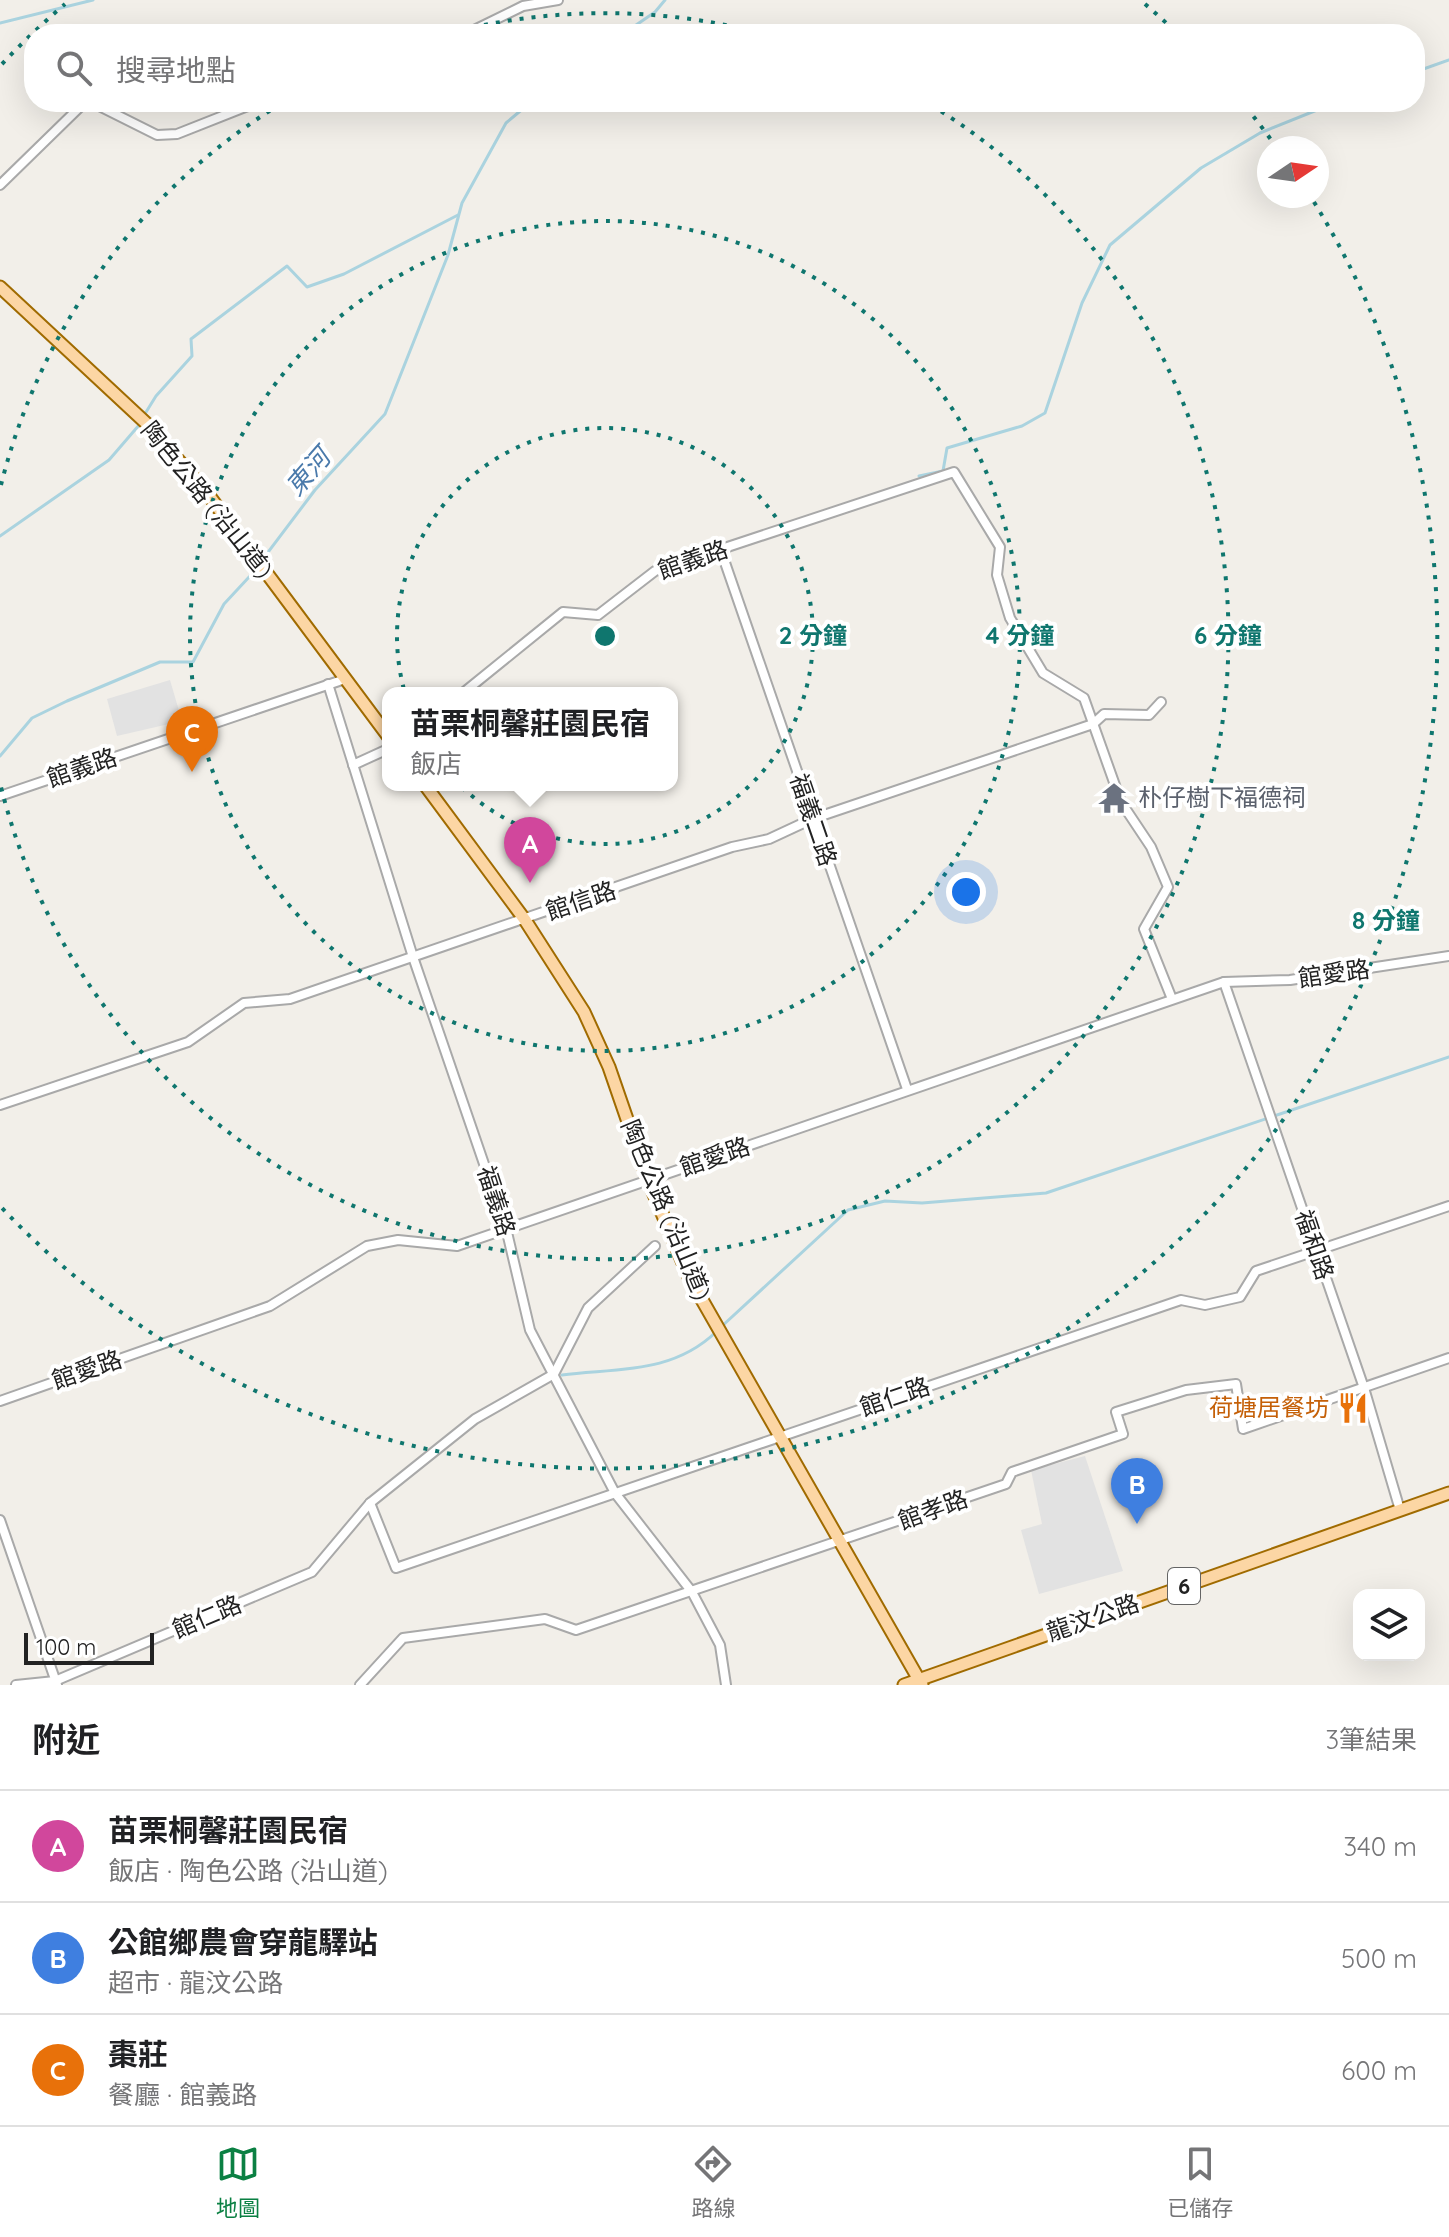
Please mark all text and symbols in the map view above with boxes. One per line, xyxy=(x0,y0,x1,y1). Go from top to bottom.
search box xyxy=(24,24,1425,112)
icon: search xyxy=(52,46,96,90)
text: 搜尋地點 xyxy=(116,51,236,89)
north arrow xyxy=(1257,136,1329,208)
street label: 陶色公路 (沿山道) xyxy=(136,415,280,584)
water label: 東河 xyxy=(278,437,340,502)
street label: 館義路 xyxy=(654,533,732,585)
text: 2 分鐘 xyxy=(779,620,847,650)
text: 4 分鐘 xyxy=(986,620,1054,650)
text: 6 分鐘 xyxy=(1194,620,1262,650)
centre of rings xyxy=(591,622,619,650)
popup xyxy=(382,687,678,791)
text: 苗栗桐馨莊園民宿 xyxy=(410,704,650,742)
pin: C xyxy=(166,706,218,772)
street label: 館義路 xyxy=(43,741,121,793)
text: 飯店 xyxy=(410,747,462,780)
street label: 福義二路 xyxy=(784,769,844,870)
temple icon: 朴仔樹下福德祠 xyxy=(1097,781,1131,815)
place label: 朴仔樹下福德祠 xyxy=(1138,782,1306,812)
pin: A xyxy=(504,817,556,883)
your location xyxy=(946,872,986,912)
street label: 館信路 xyxy=(542,874,620,926)
text: 8 分鐘 xyxy=(1352,905,1420,935)
street label: 館愛路 xyxy=(1296,953,1372,993)
street label: 陶色公路 (沿山道) xyxy=(616,1115,718,1304)
street label: 館愛路 xyxy=(676,1130,754,1182)
street label: 福義路 xyxy=(472,1162,522,1240)
street label: 福和路 xyxy=(1289,1206,1341,1284)
street label: 館愛路 xyxy=(48,1343,126,1395)
street label: 館仁路 xyxy=(856,1370,934,1422)
restaurant icon: 荷塘居餐坊 xyxy=(1336,1391,1370,1425)
place label: 荷塘居餐坊 xyxy=(1209,1392,1329,1422)
pin: B xyxy=(1111,1458,1163,1524)
street label: 館孝路 xyxy=(894,1483,972,1535)
road number: 6 xyxy=(1168,1568,1200,1604)
street label: 龍汶公路 xyxy=(1042,1587,1143,1647)
street label: 館仁路 xyxy=(168,1588,246,1644)
map controls xyxy=(1353,1589,1425,1661)
button: layers xyxy=(1353,1589,1425,1661)
scale bar xyxy=(24,1629,154,1665)
text: 100 m xyxy=(36,1633,96,1661)
text: 附近 xyxy=(32,1718,100,1761)
text: 3筆結果 xyxy=(1325,1723,1417,1756)
text: 苗栗桐馨莊園民宿 xyxy=(108,1811,348,1849)
text: A xyxy=(50,1830,66,1863)
text: 340 m xyxy=(1343,1830,1417,1863)
text: 飯店 · 陶色公路 (沿山道) xyxy=(108,1854,388,1887)
text: 公館鄉農會穿龍驛站 xyxy=(108,1923,378,1961)
text: B xyxy=(49,1942,67,1975)
text: 500 m xyxy=(1341,1942,1417,1975)
text: 超市 · 龍汶公路 xyxy=(108,1966,283,1999)
text: 棗莊 xyxy=(108,2035,168,2073)
text: C xyxy=(50,2054,66,2087)
text: 600 m xyxy=(1341,2054,1417,2087)
text: 餐廳 · 館義路 xyxy=(108,2078,257,2111)
tab: 地圖 xyxy=(216,2142,260,2222)
tab: 路線 xyxy=(691,2142,735,2222)
tab: 已儲存 xyxy=(1167,2142,1233,2222)

